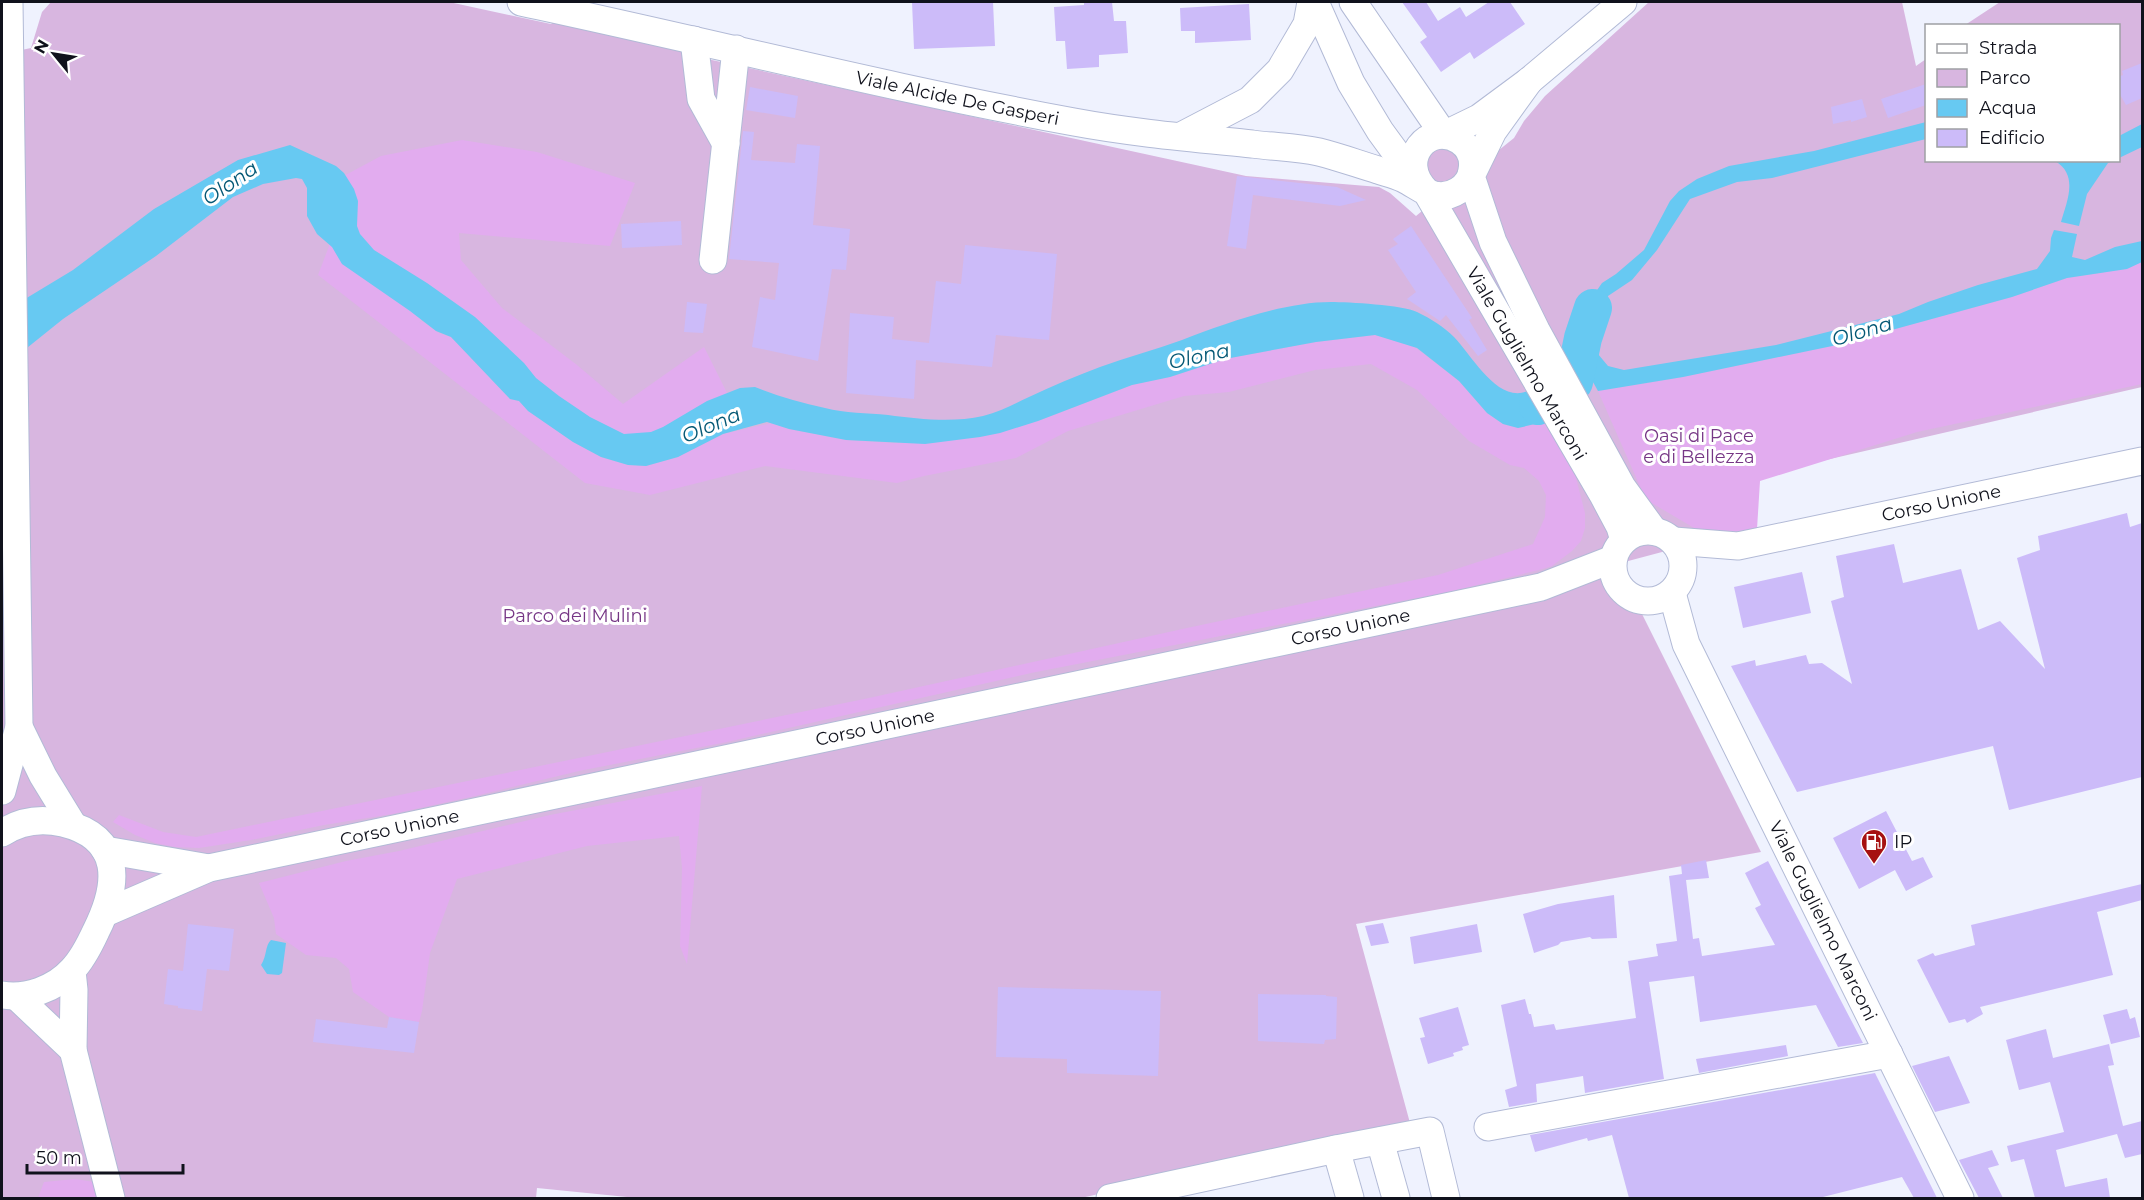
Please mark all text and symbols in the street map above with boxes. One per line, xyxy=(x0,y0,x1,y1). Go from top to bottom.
north arrow xyxy=(24,24,84,84)
legend xyxy=(1925,24,2120,162)
text: N xyxy=(30,36,53,57)
text: Strada xyxy=(1979,37,2037,59)
street label: Viale Alcide De Gasperi xyxy=(854,66,1061,130)
text: Parco xyxy=(1979,67,2031,89)
text: Acqua xyxy=(1979,97,2037,119)
text: Edificio xyxy=(1979,127,2045,149)
water label: Olona xyxy=(198,156,262,210)
street label: Viale Guglielmo Marconi xyxy=(1462,263,1591,464)
water label: Olona xyxy=(1829,311,1895,351)
water label: Olona xyxy=(1166,338,1232,374)
water label: Olona xyxy=(678,402,744,448)
park label: Oasi di Pace e di Bellezza xyxy=(1643,425,1755,468)
street label: Corso Unione xyxy=(1880,480,2003,526)
street label: Corso Unione xyxy=(1289,604,1412,650)
park label: Parco dei Mulini xyxy=(503,605,647,627)
street label: Corso Unione xyxy=(813,704,937,751)
street label: Corso Unione xyxy=(338,805,461,851)
street label: Viale Guglielmo Marconi xyxy=(1764,818,1882,1025)
fuel station icon: IP xyxy=(1859,827,1889,865)
place label: IP xyxy=(1894,831,1912,853)
scale bar xyxy=(27,1137,183,1175)
text: 50 m xyxy=(36,1147,82,1169)

